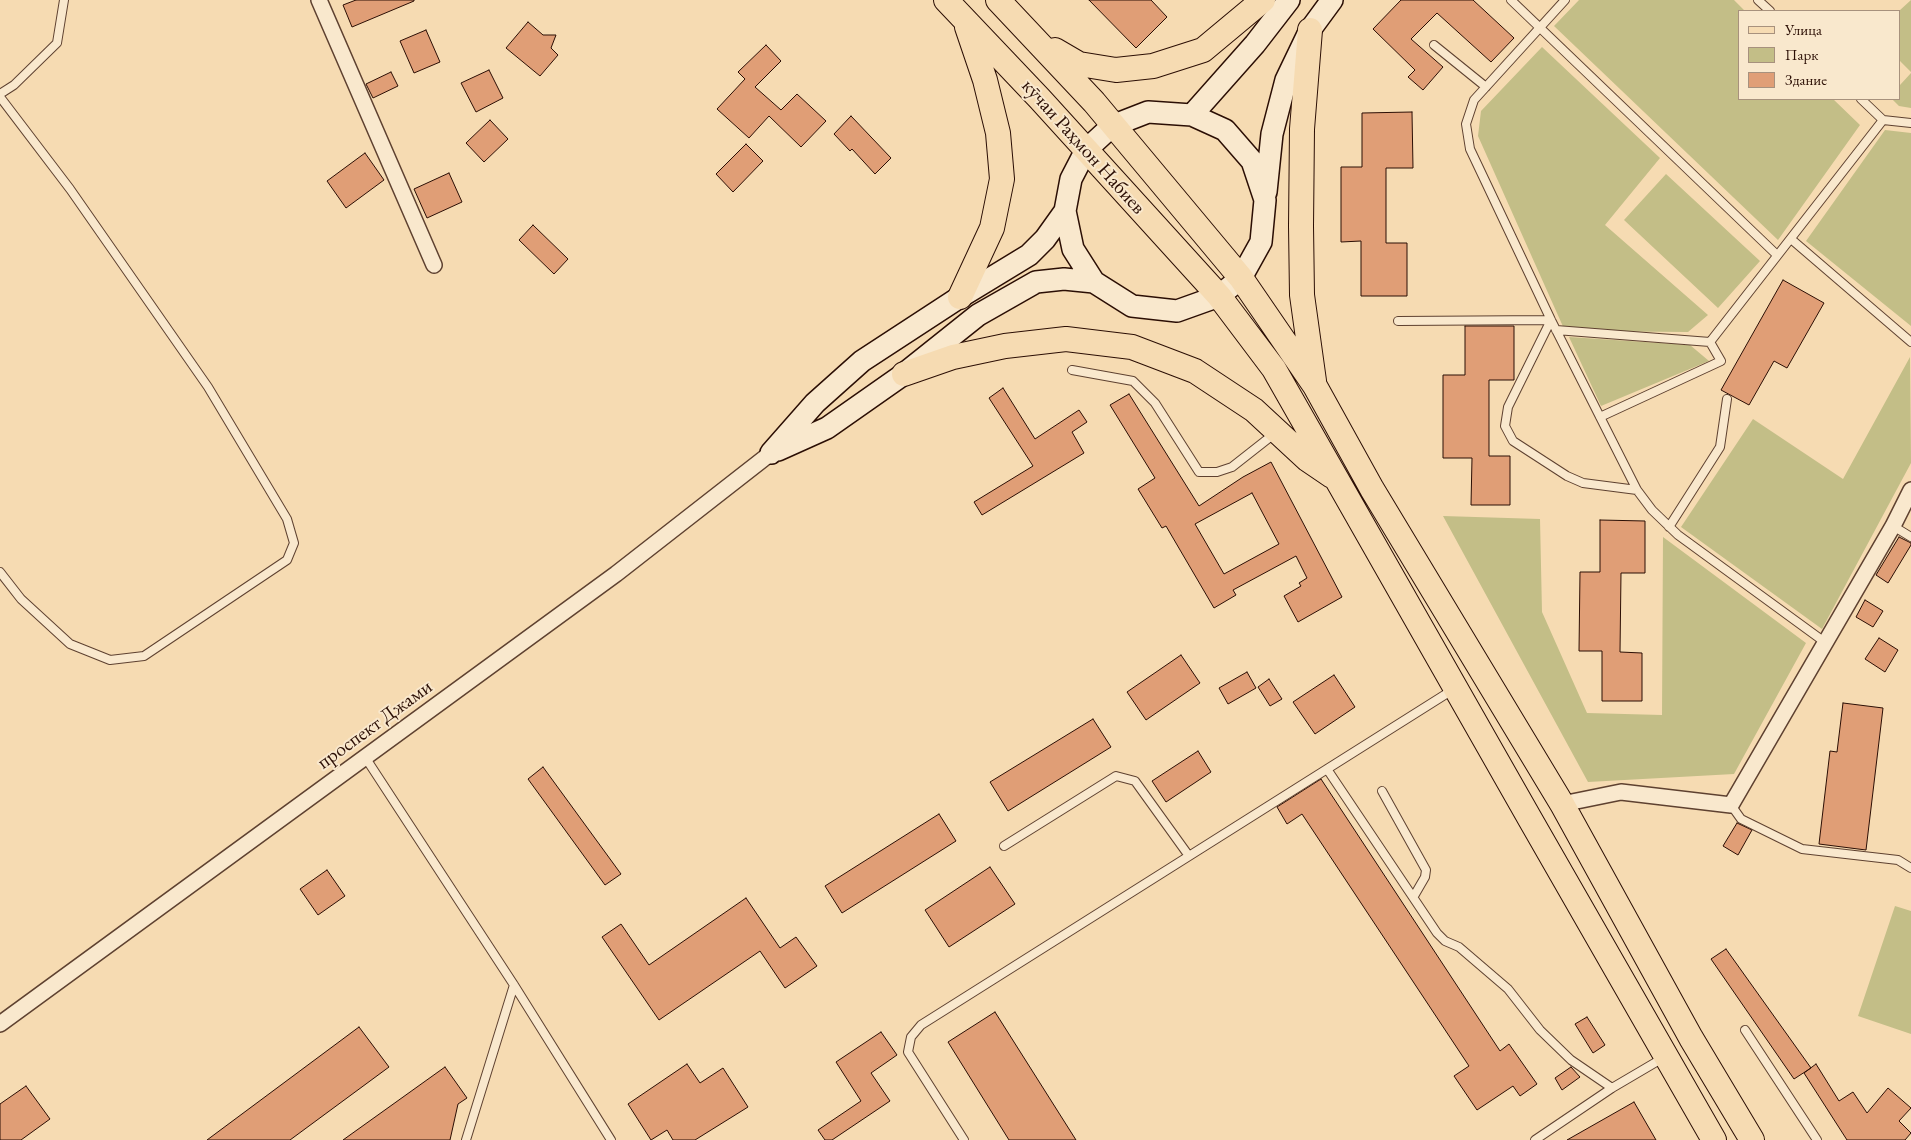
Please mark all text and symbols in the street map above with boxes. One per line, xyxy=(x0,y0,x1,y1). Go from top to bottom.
legend xyxy=(1738,10,1901,100)
text: Улица xyxy=(1785,20,1822,39)
text: Парк xyxy=(1785,45,1818,64)
text: Здание xyxy=(1785,70,1827,89)
street label: кӯчаи Раҳмон Набиев xyxy=(1016,75,1150,219)
street label: проспект Джами xyxy=(313,675,437,775)

